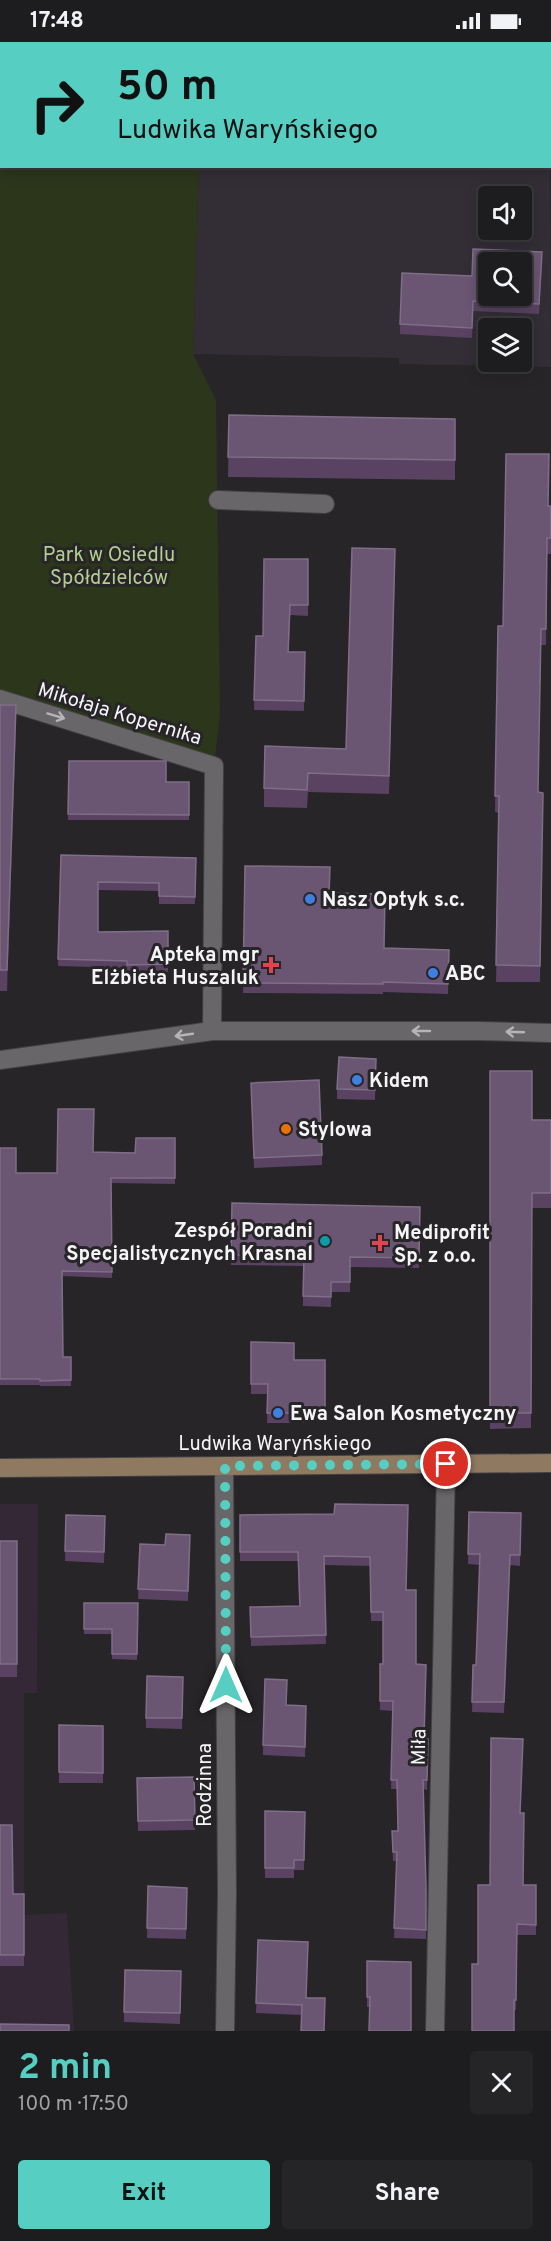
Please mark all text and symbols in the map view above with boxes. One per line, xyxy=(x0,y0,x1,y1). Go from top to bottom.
text: 17:48 xyxy=(30,8,84,35)
text: 50 m xyxy=(117,62,218,115)
icon: right xyxy=(18,66,96,144)
text: Ludwika Waryńskiego xyxy=(117,114,378,148)
map controls xyxy=(478,186,532,372)
button: sound xyxy=(478,186,532,240)
button: search xyxy=(478,252,532,306)
button: layers xyxy=(478,318,532,372)
park label: Park w Osiedlu Spółdzielców xyxy=(43,543,175,592)
street label: Mikołaja Kopernika xyxy=(34,678,205,752)
one-way arrow xyxy=(46,711,65,722)
place label: Nasz Optyk s.c. xyxy=(322,888,465,914)
marker: Nasz Optyk s.c. xyxy=(303,892,317,906)
place label: Apteka mgr Elżbieta Huszaluk xyxy=(91,943,260,992)
marker: Apteka mgr Elżbieta Huszaluk xyxy=(264,958,278,972)
place label: ABC xyxy=(445,962,486,988)
marker: ABC xyxy=(426,966,440,980)
one-way arrow xyxy=(411,1025,431,1037)
one-way arrow xyxy=(506,1026,526,1038)
one-way arrow xyxy=(174,1029,194,1040)
place label: Kidem xyxy=(369,1069,429,1095)
marker: Kidem xyxy=(350,1073,364,1087)
place label: Stylowa xyxy=(298,1118,372,1144)
marker: Stylowa xyxy=(279,1122,293,1136)
place label: Zespół Poradni Specjalistycznych Krasnal xyxy=(66,1219,313,1268)
place label: Mediprofit Sp. z o.o. xyxy=(394,1221,490,1270)
marker: Zespół Poradni Specjalistycznych Krasnal xyxy=(318,1234,332,1248)
marker: Mediprofit Sp. z o.o. xyxy=(371,1234,389,1252)
place label: Ewa Salon Kosmetyczny xyxy=(290,1402,516,1428)
marker: Ewa Salon Kosmetyczny xyxy=(271,1406,285,1420)
street label: Ludwika Waryńskiego xyxy=(178,1432,372,1458)
pin xyxy=(420,1438,471,1489)
icon: arrive xyxy=(429,1447,462,1480)
position arrow xyxy=(194,1653,258,1717)
street label: Miła xyxy=(407,1728,433,1766)
street label: Rodzinna xyxy=(193,1743,219,1827)
text: 2 min xyxy=(18,2046,112,2092)
button: close xyxy=(470,2051,533,2114)
text: 100 m · 17:50 xyxy=(18,2092,129,2118)
button: Exit xyxy=(18,2160,270,2229)
button: Share xyxy=(282,2160,533,2229)

